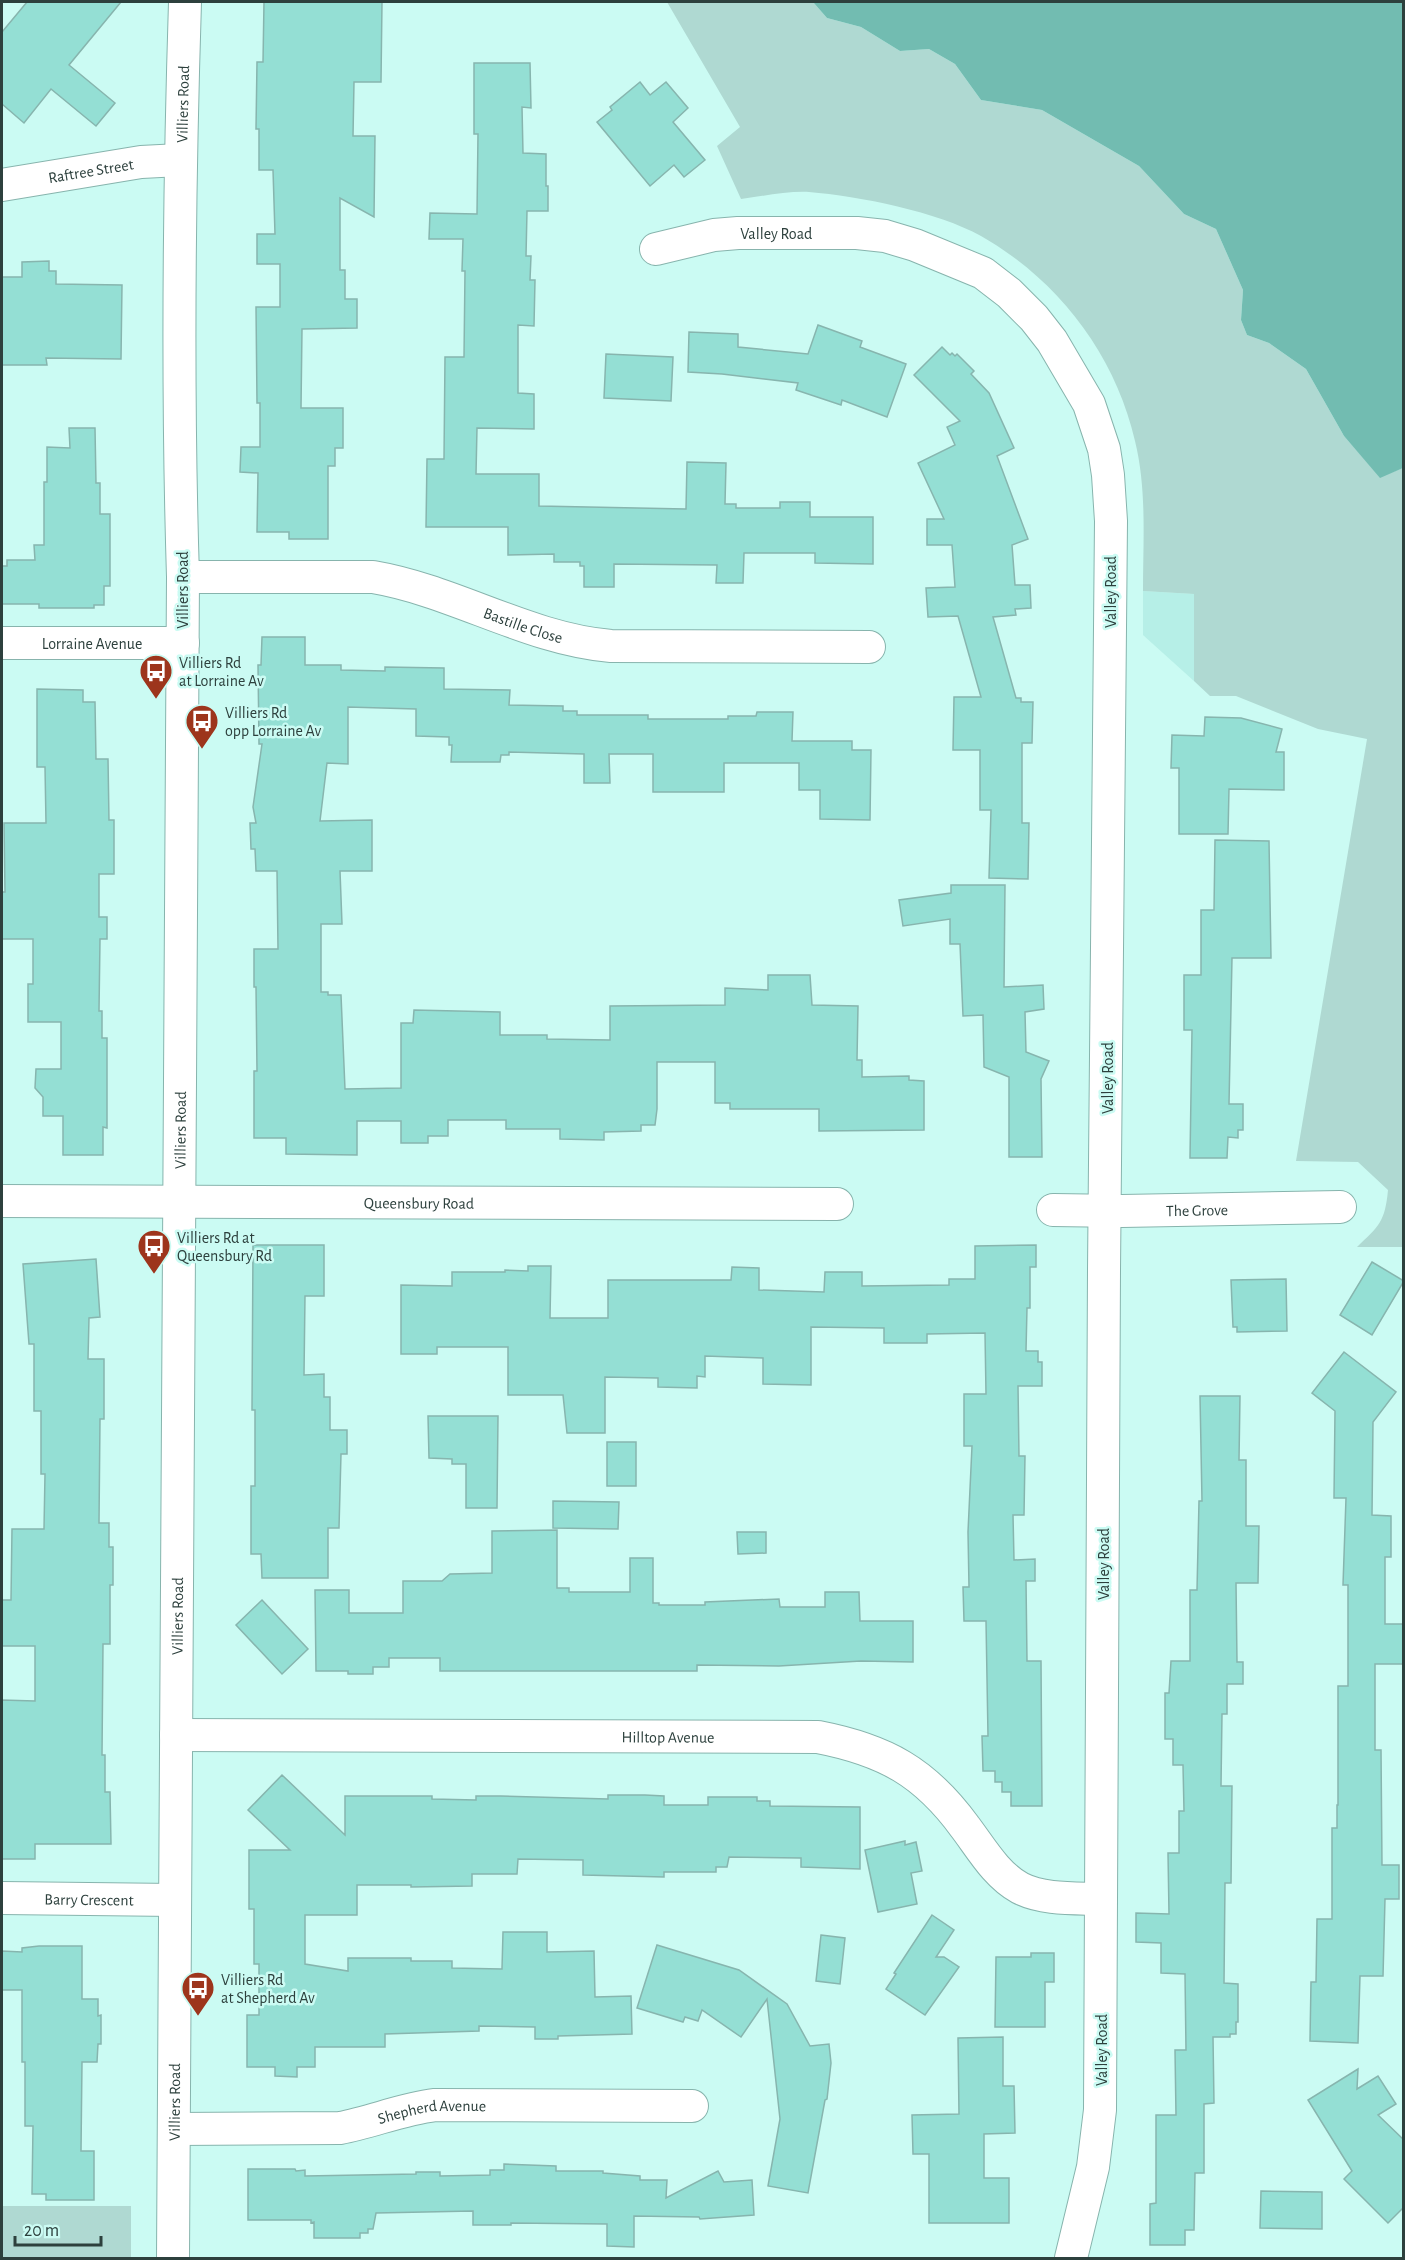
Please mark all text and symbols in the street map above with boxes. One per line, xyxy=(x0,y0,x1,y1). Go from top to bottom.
street label: Villiers Road xyxy=(174,65,192,143)
street label: Raftree Street xyxy=(47,156,135,186)
street label: Valley Road xyxy=(740,226,812,243)
street label: Villiers Road xyxy=(175,551,191,629)
street label: Valley Road xyxy=(1103,556,1120,628)
street label: Bastille Close xyxy=(481,605,564,646)
street label: Lorraine Avenue xyxy=(42,636,142,652)
bus stop icon: Villiers Rd at Lorraine Av xyxy=(138,653,174,700)
place label: Villiers Rd at Lorraine Av xyxy=(179,655,264,689)
bus stop icon: Villiers Rd opp Lorraine Av xyxy=(184,703,220,750)
place label: Villiers Rd opp Lorraine Av xyxy=(225,705,322,739)
street label: Valley Road xyxy=(1100,1042,1117,1114)
street label: Villiers Road xyxy=(172,1091,189,1169)
street label: Queensbury Road xyxy=(364,1195,474,1213)
street label: The Grove xyxy=(1166,1202,1228,1219)
bus stop icon: Villiers Rd at Queensbury Rd xyxy=(136,1228,172,1275)
place label: Villiers Rd at Queensbury Rd xyxy=(177,1230,272,1265)
street label: Valley Road xyxy=(1096,1528,1113,1600)
street label: Villiers Road xyxy=(170,1577,186,1655)
street label: Hilltop Avenue xyxy=(621,1729,715,1746)
street label: Barry Crescent xyxy=(44,1891,134,1909)
bus stop icon: Villiers Rd at Shepherd Av xyxy=(180,1970,216,2017)
place label: Villiers Rd at Shepherd Av xyxy=(221,1972,315,2006)
street label: Valley Road xyxy=(1094,2014,1111,2086)
street label: Villiers Road xyxy=(167,2063,183,2141)
street label: Shepherd Avenue xyxy=(376,2098,486,2127)
scale bar xyxy=(15,2209,100,2247)
text: 20 m xyxy=(24,2222,59,2240)

